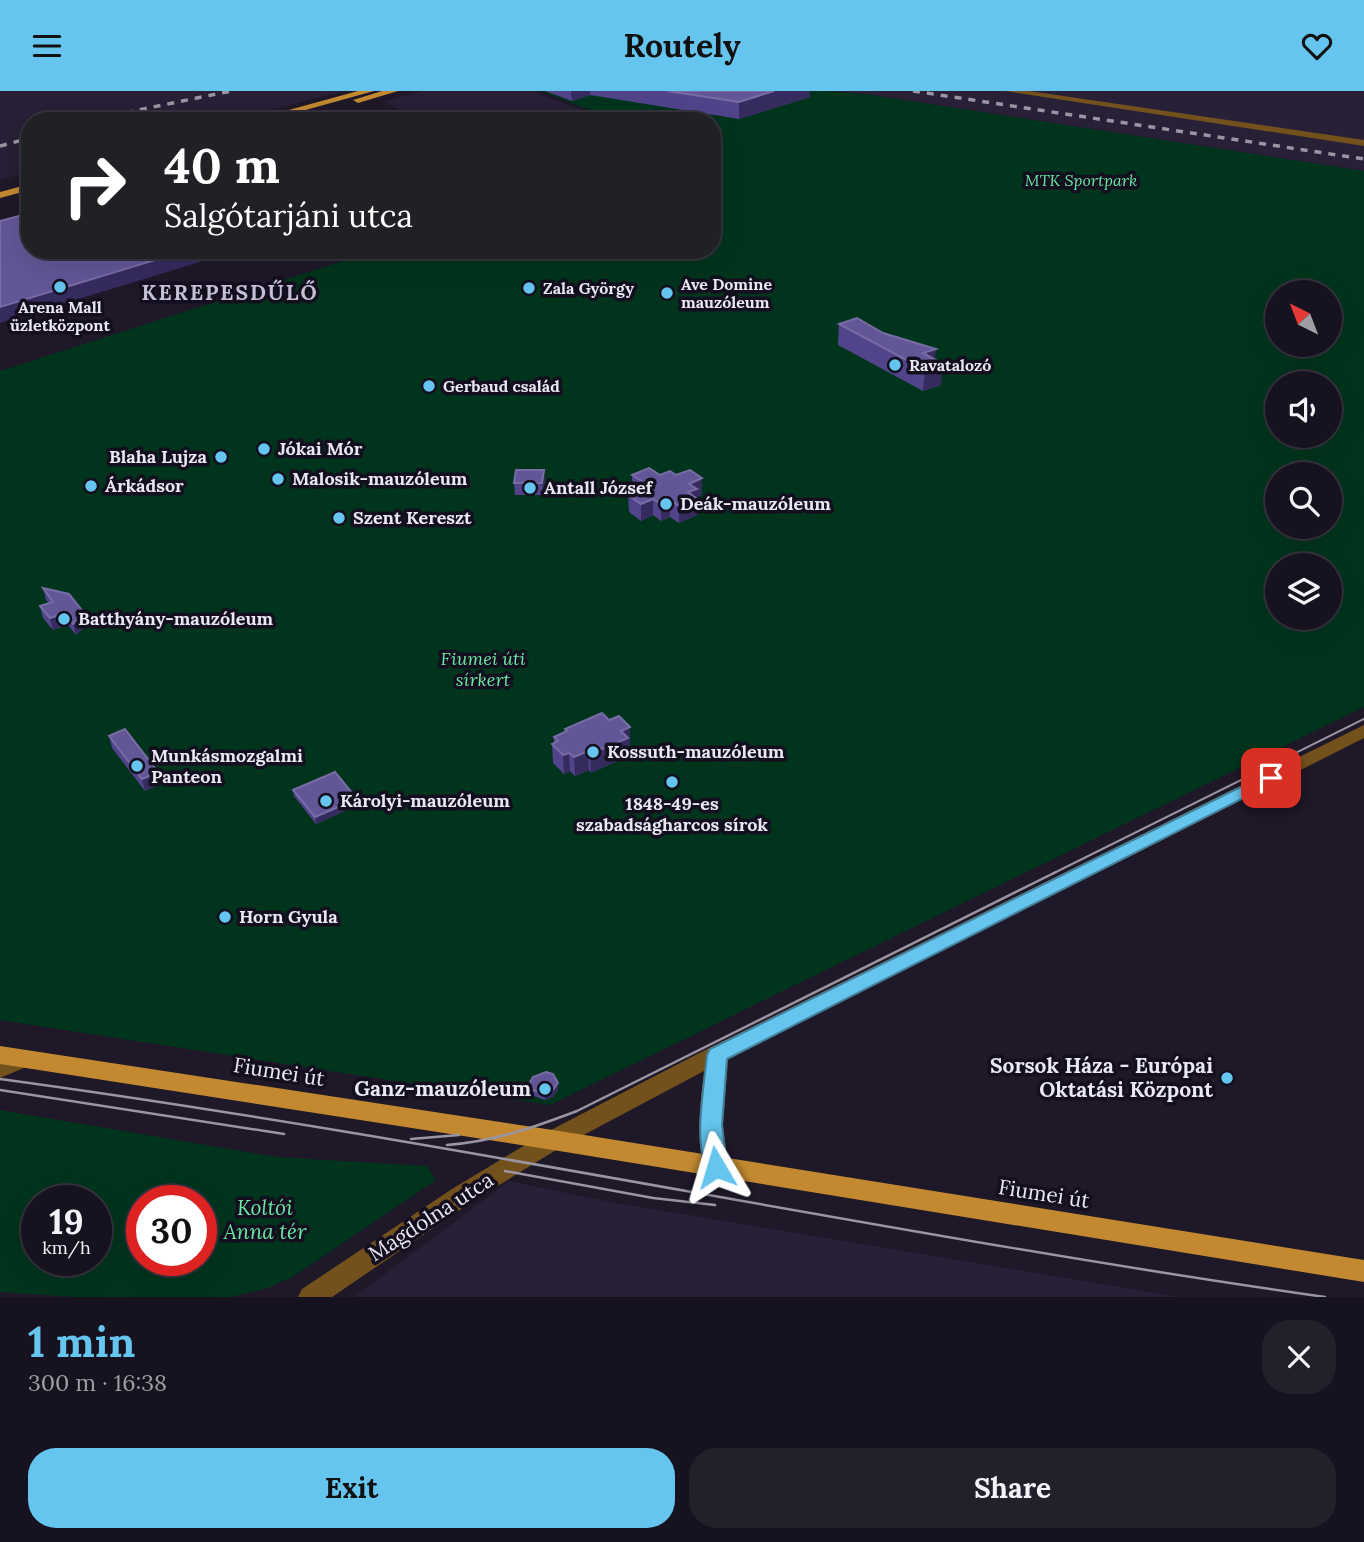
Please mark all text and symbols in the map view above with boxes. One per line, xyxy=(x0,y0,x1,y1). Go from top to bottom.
text: Routely xyxy=(623,25,741,66)
icon: menu xyxy=(28,27,66,65)
icon: heart xyxy=(1298,27,1336,65)
text: 40 m xyxy=(164,134,280,196)
icon: right xyxy=(49,140,140,231)
park label: MTK Sportpark xyxy=(1025,170,1137,190)
text: Salgótarjáni utca xyxy=(164,195,413,236)
place label: Ave Domine mauzóleum xyxy=(681,274,772,312)
place label: Zala György xyxy=(543,278,634,298)
marker: Arena Mall üzletközpont xyxy=(52,279,68,295)
district label: KEREPESDŰLŐ xyxy=(141,279,319,306)
marker: Zala György xyxy=(521,280,537,296)
north arrow xyxy=(1265,280,1342,357)
map controls xyxy=(1265,280,1342,630)
marker: Ave Domine mauzóleum xyxy=(659,285,675,301)
place label: Arena Mall üzletközpont xyxy=(10,297,110,335)
place label: Ravatalozó xyxy=(909,355,991,375)
marker: Ravatalozó xyxy=(887,357,903,373)
button: sound xyxy=(1265,371,1342,448)
place label: Gerbaud család xyxy=(443,376,560,396)
marker: Gerbaud család xyxy=(421,378,437,394)
place label: Jókai Mór xyxy=(278,437,363,460)
marker: Jókai Mór xyxy=(256,441,272,457)
place label: Blaha Lujza xyxy=(109,445,208,468)
marker: Blaha Lujza xyxy=(213,449,229,465)
button: search xyxy=(1265,462,1342,539)
place label: Malosik-mauzóleum xyxy=(292,467,468,490)
marker: Malosik-mauzóleum xyxy=(270,471,286,487)
place label: Árkádsor xyxy=(105,474,184,497)
place label: Antall József xyxy=(544,476,654,499)
marker: Árkádsor xyxy=(83,478,99,494)
marker: Antall József xyxy=(522,480,538,496)
place label: Deák-mauzóleum xyxy=(680,492,831,515)
marker: Deák-mauzóleum xyxy=(658,496,674,512)
place label: Szent Kereszt xyxy=(353,506,472,529)
marker: Szent Kereszt xyxy=(331,510,347,526)
button: layers xyxy=(1265,553,1342,630)
place label: Batthyány-mauzóleum xyxy=(78,607,274,630)
marker: Batthyány-mauzóleum xyxy=(56,611,72,627)
park label: Fiumei úti sírkert xyxy=(441,647,526,691)
place label: Kossuth-mauzóleum xyxy=(607,740,785,763)
place label: Munkásmozgalmi Panteon xyxy=(151,744,303,788)
marker: Kossuth-mauzóleum xyxy=(585,744,601,760)
pin xyxy=(1241,748,1301,808)
marker: Munkásmozgalmi Panteon xyxy=(129,758,145,774)
icon: arrive xyxy=(1252,759,1290,797)
marker: 1848-49-es szabadságharcos sírok xyxy=(664,774,680,790)
place label: Károlyi-mauzóleum xyxy=(340,789,510,812)
place label: 1848-49-es szabadságharcos sírok xyxy=(576,792,768,836)
marker: Károlyi-mauzóleum xyxy=(318,793,334,809)
place label: Horn Gyula xyxy=(239,905,338,928)
marker: Horn Gyula xyxy=(217,909,233,925)
street label: Fiumei út xyxy=(231,1051,328,1092)
place label: Sorsok Háza - Európai Oktatási Központ xyxy=(990,1052,1213,1103)
marker: Sorsok Háza - Európai Oktatási Központ xyxy=(1219,1070,1235,1086)
place label: Ganz-mauzóleum xyxy=(354,1075,531,1102)
marker: Ganz-mauzóleum xyxy=(537,1081,553,1097)
position arrow xyxy=(679,1130,753,1204)
street label: Magdolna utca xyxy=(363,1166,499,1267)
street label: Fiumei út xyxy=(996,1173,1093,1214)
speed limit sign: 30 xyxy=(126,1185,217,1276)
park label: Koltói Anna tér xyxy=(222,1194,307,1245)
text: 19 xyxy=(49,1199,84,1244)
text: km/h xyxy=(42,1236,91,1259)
text: 1 min xyxy=(28,1315,135,1369)
button: close xyxy=(1262,1320,1336,1394)
text: 300 m · 16:38 xyxy=(28,1368,167,1397)
button: Exit xyxy=(28,1448,675,1528)
button: Share xyxy=(689,1448,1336,1528)

